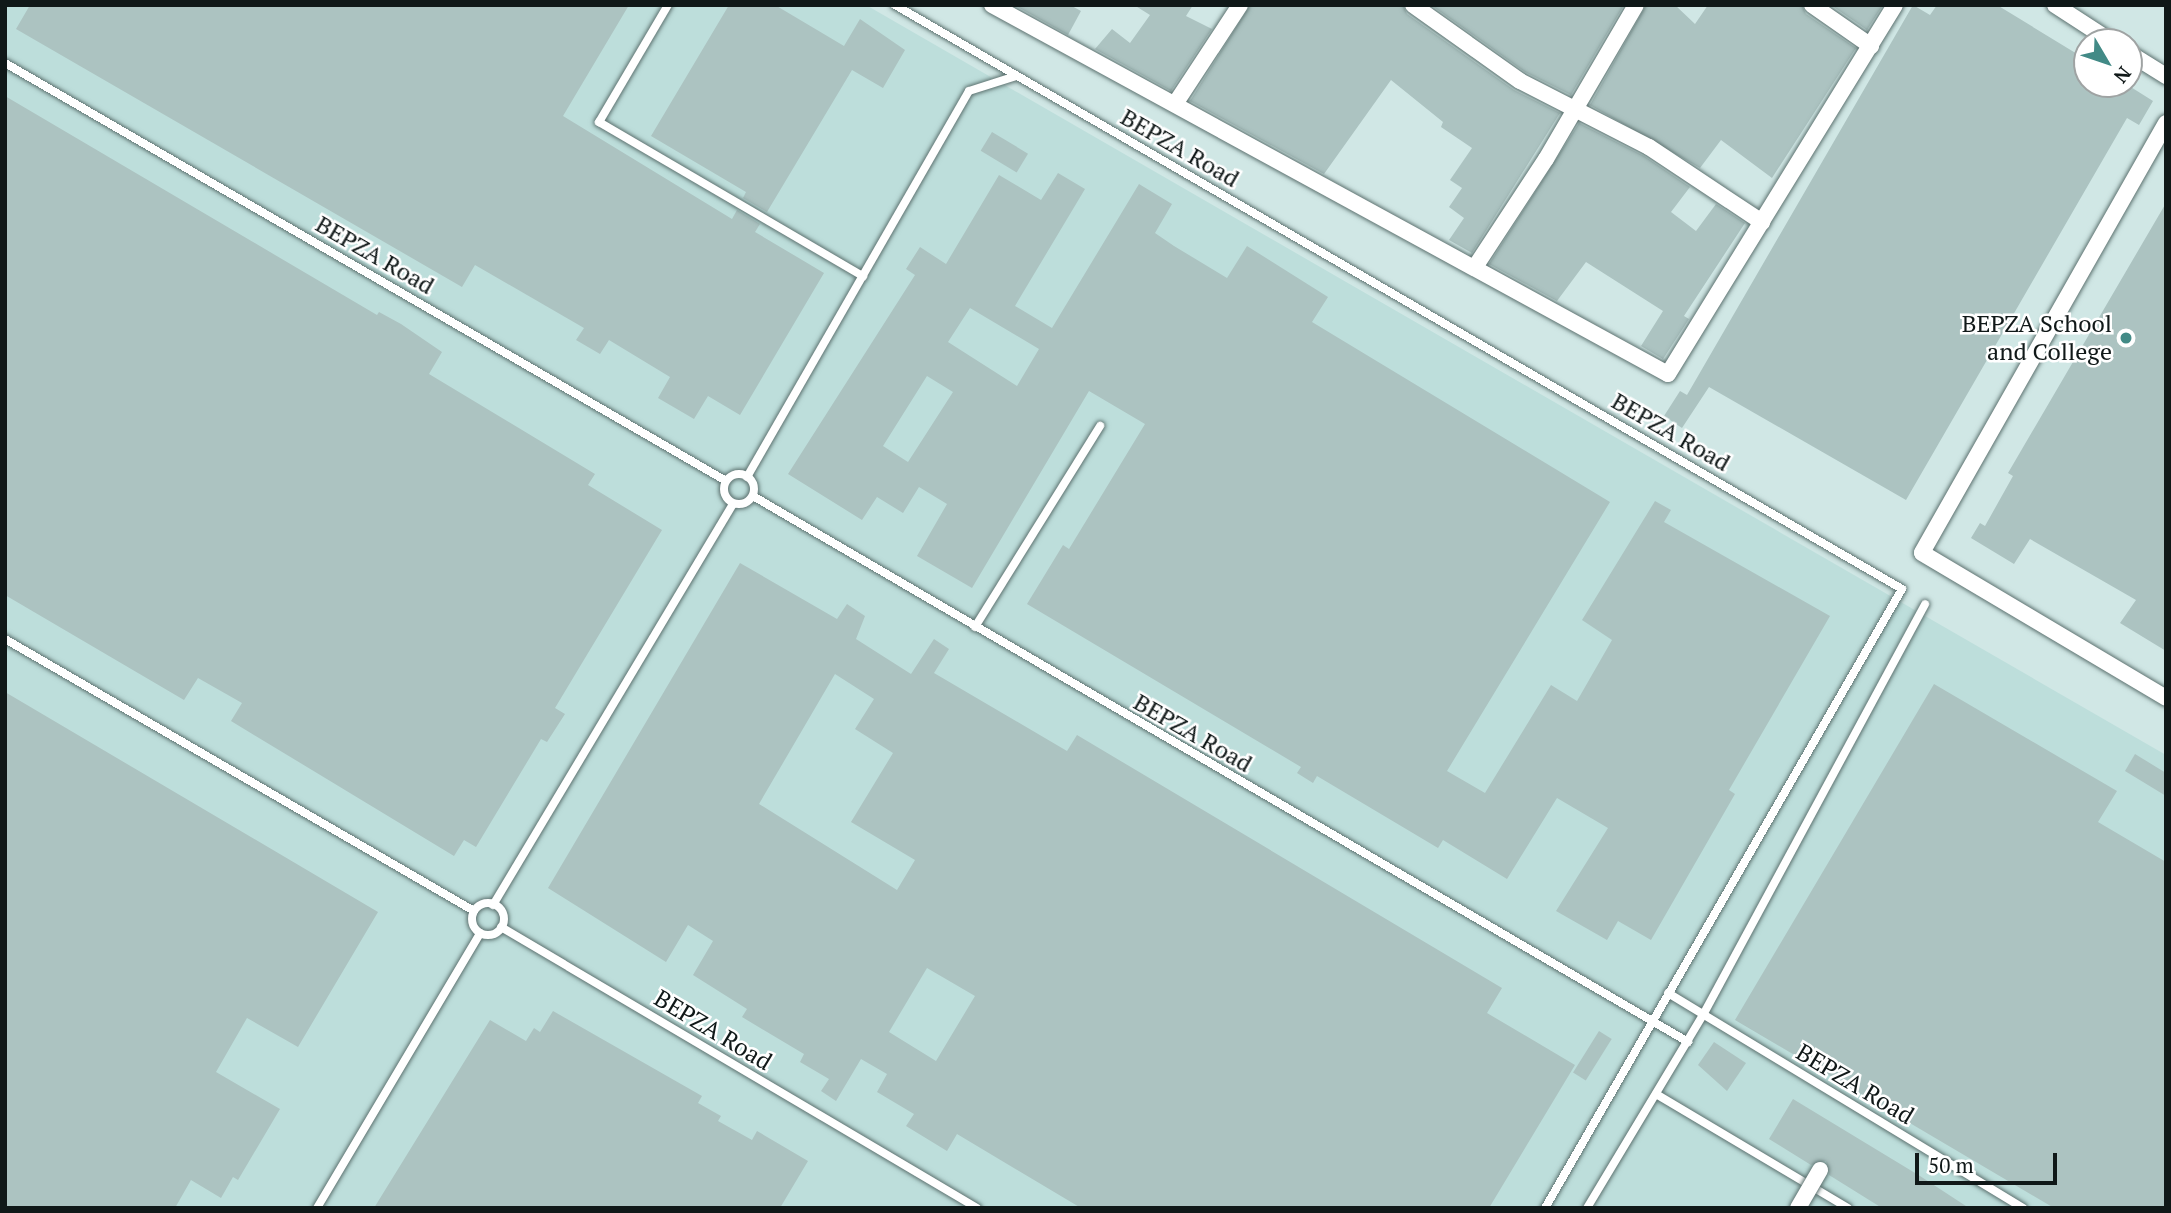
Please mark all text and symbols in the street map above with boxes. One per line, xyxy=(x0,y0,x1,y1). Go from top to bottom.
north arrow xyxy=(2073,28,2143,98)
text: N xyxy=(2109,62,2137,89)
street label: BEPZA Road xyxy=(1115,102,1245,194)
street label: BEPZA Road xyxy=(310,209,440,301)
place label: BEPZA School and College xyxy=(1961,310,2112,366)
marker: BEPZA School and College xyxy=(2118,330,2134,346)
street label: BEPZA Road xyxy=(1606,386,1736,478)
street label: BEPZA Road xyxy=(1128,687,1258,779)
street label: BEPZA Road xyxy=(649,984,777,1076)
street label: BEPZA Road xyxy=(1791,1038,1919,1130)
scale bar xyxy=(1919,1140,2061,1184)
text: 50 m xyxy=(1928,1151,1974,1179)

